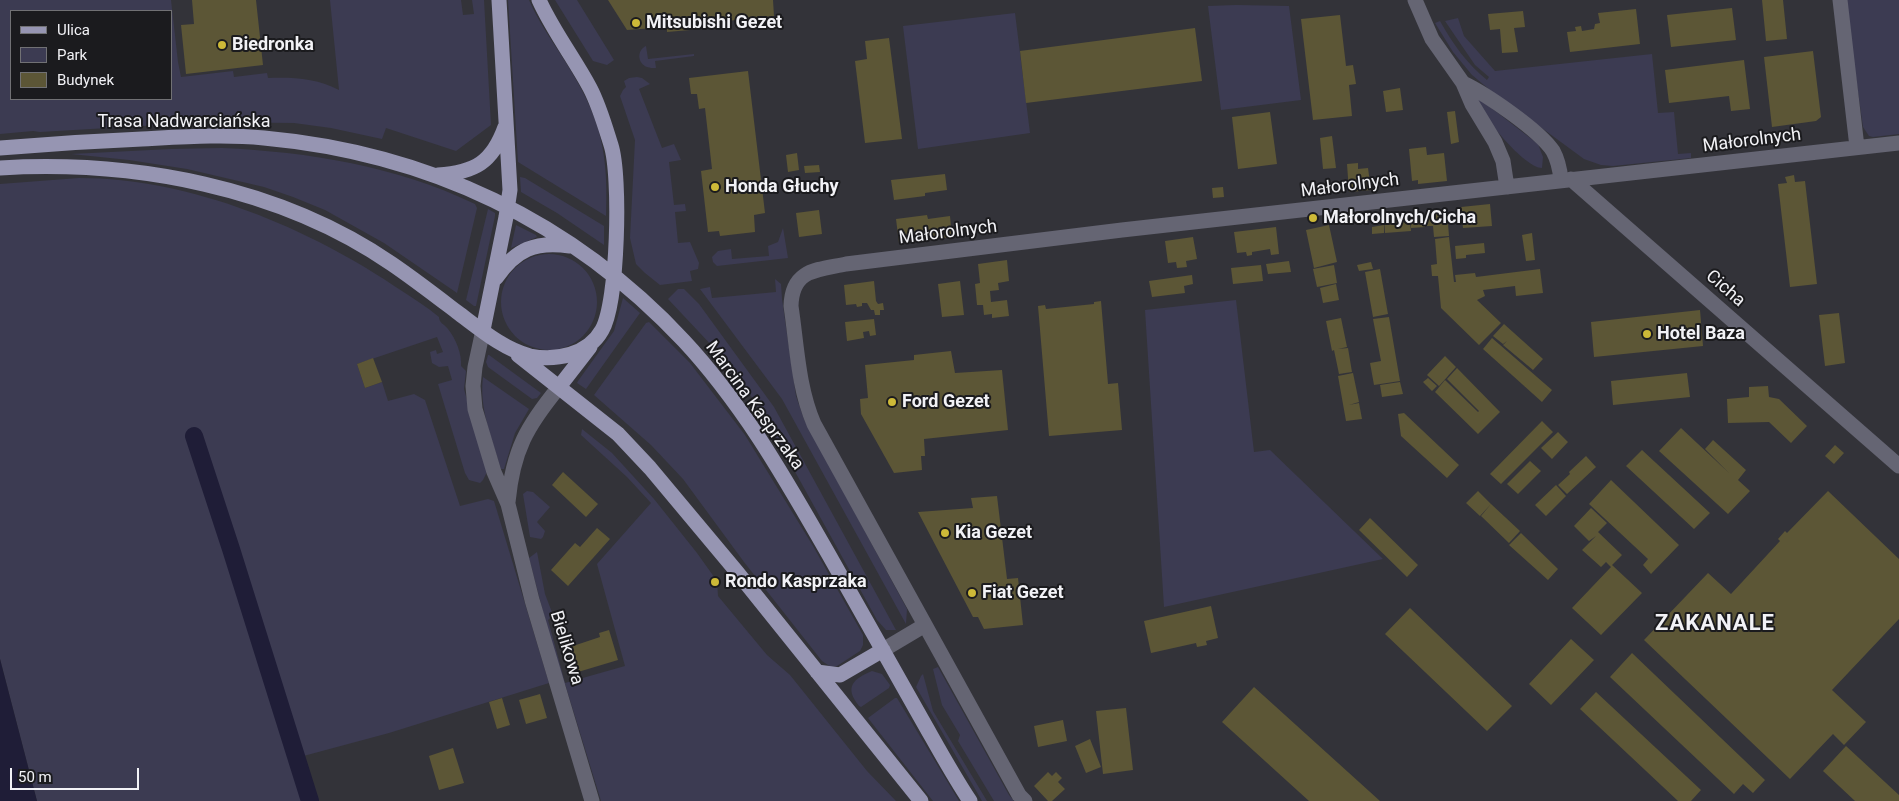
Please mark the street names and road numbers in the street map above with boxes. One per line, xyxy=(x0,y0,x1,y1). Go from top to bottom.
street label: Trasa Nadwarciańska xyxy=(98,111,270,133)
street label: Małorolnych xyxy=(1702,124,1802,158)
street label: Małorolnych xyxy=(1300,169,1400,203)
street label: Małorolnych xyxy=(898,216,998,250)
street label: Cicha xyxy=(1701,266,1749,312)
street label: Marcina Kasprzaka xyxy=(700,337,808,475)
street label: Bielikowa xyxy=(544,608,588,688)

